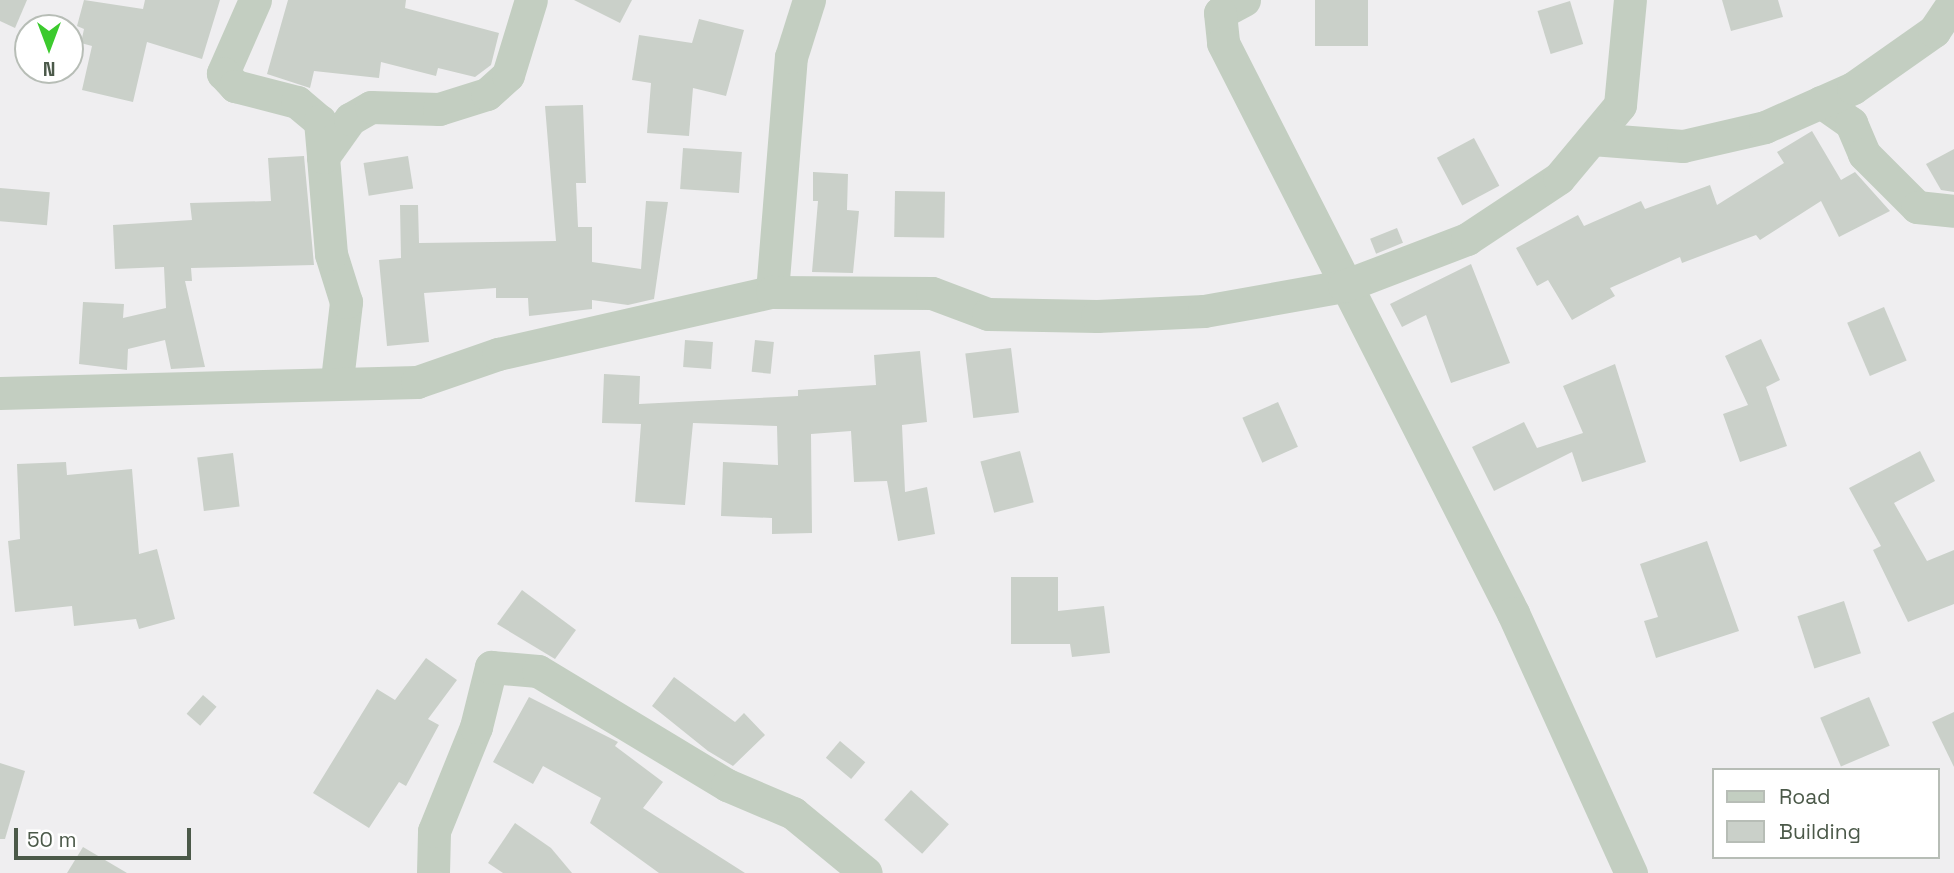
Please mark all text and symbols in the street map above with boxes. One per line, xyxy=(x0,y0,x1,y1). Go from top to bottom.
north arrow xyxy=(14,14,84,84)
text: N xyxy=(43,56,55,81)
legend xyxy=(1713,768,1940,859)
text: Road xyxy=(1779,783,1831,810)
scale bar xyxy=(18,814,194,858)
text: Building xyxy=(1779,818,1861,845)
text: 50 m xyxy=(27,826,77,853)

